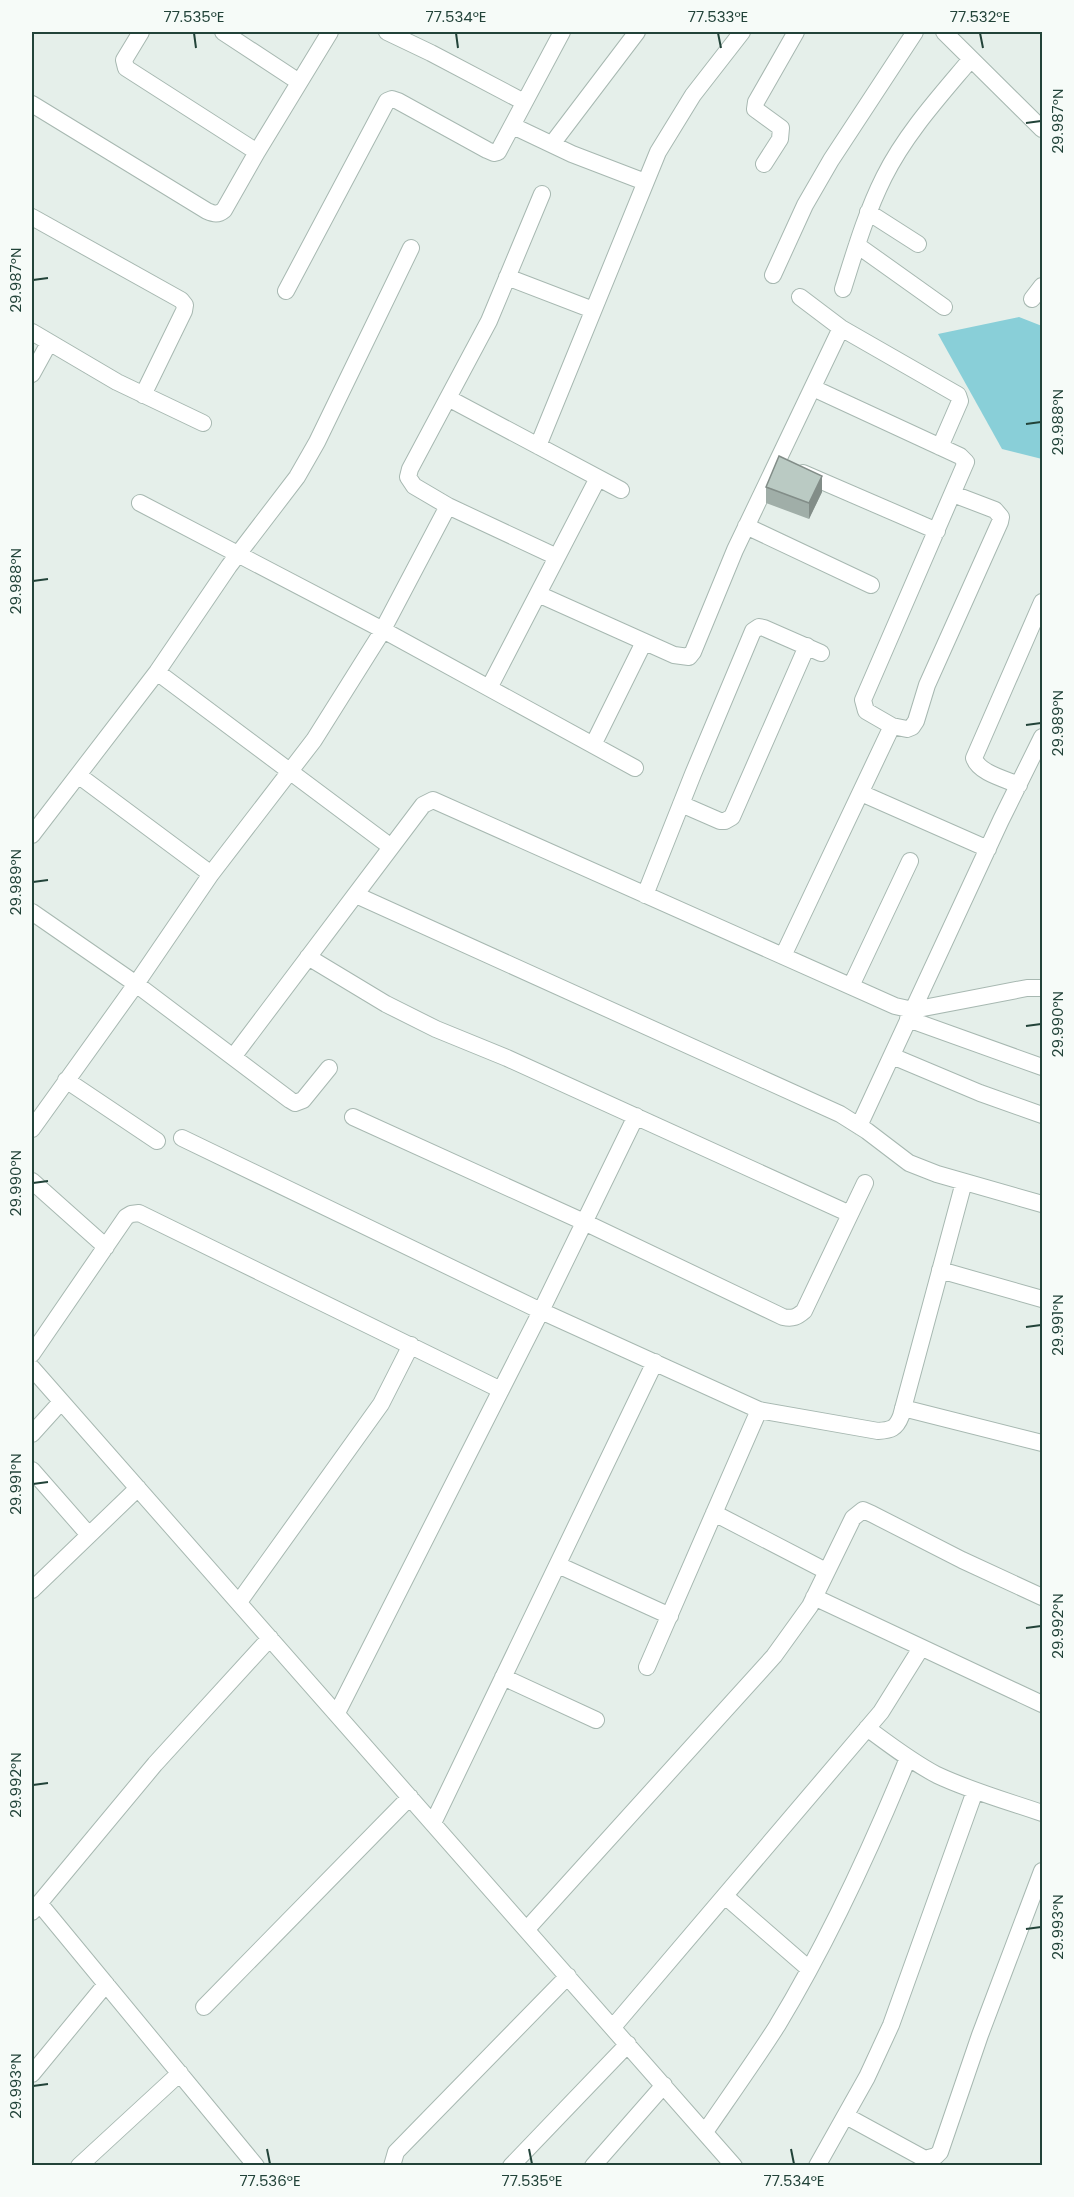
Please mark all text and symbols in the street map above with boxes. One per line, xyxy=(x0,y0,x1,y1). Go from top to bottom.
text: 77.535°E xyxy=(163,6,225,27)
text: 77.534°E xyxy=(425,6,487,27)
text: 77.533°E xyxy=(688,6,748,27)
text: 77.532°E xyxy=(950,6,1010,27)
text: 29.987°N xyxy=(1047,88,1068,154)
text: 29.987°N xyxy=(5,247,26,313)
text: 29.988°N xyxy=(1047,389,1068,455)
text: 29.988°N xyxy=(5,548,26,614)
text: 29.989°N xyxy=(1047,690,1068,756)
text: 29.989°N xyxy=(5,849,26,915)
text: 29.990°N xyxy=(1047,991,1068,1057)
text: 29.990°N xyxy=(5,1150,26,1216)
text: 29.991°N xyxy=(1047,1294,1068,1356)
text: 29.991°N xyxy=(5,1453,26,1515)
text: 29.992°N xyxy=(1047,1593,1068,1659)
text: 29.992°N xyxy=(5,1752,26,1818)
text: 29.993°N xyxy=(1047,1894,1068,1960)
text: 29.993°N xyxy=(5,2053,26,2119)
text: 77.536°E xyxy=(239,2170,301,2191)
text: 77.535°E xyxy=(501,2170,563,2191)
text: 77.534°E xyxy=(763,2170,825,2191)

